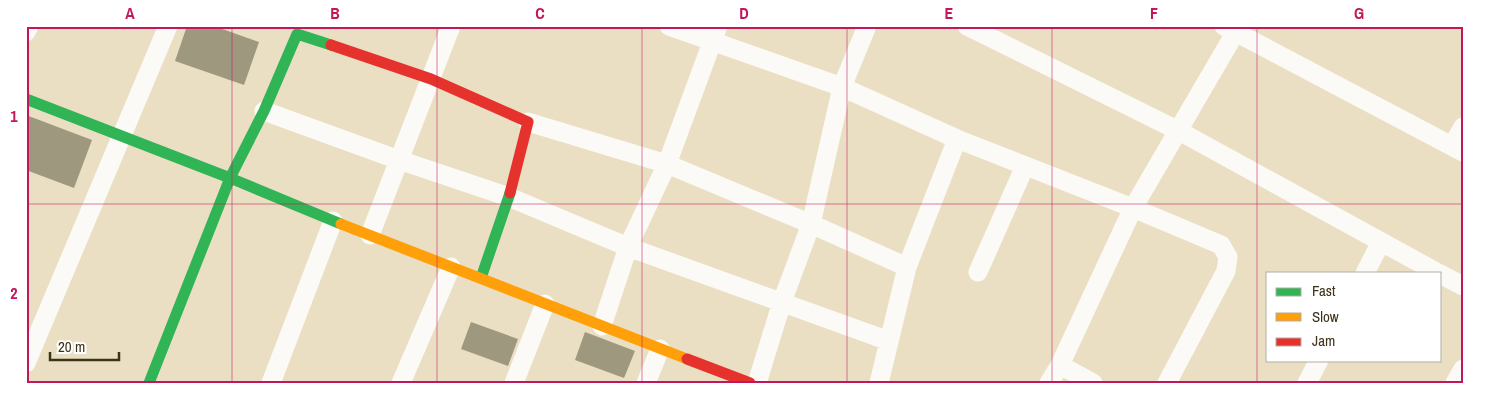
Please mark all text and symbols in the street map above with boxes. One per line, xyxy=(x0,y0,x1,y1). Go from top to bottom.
text: A xyxy=(125,2,135,24)
text: B xyxy=(330,2,340,24)
text: C xyxy=(535,2,545,24)
text: D xyxy=(739,2,749,24)
text: E xyxy=(945,2,954,24)
text: F xyxy=(1150,2,1158,24)
text: G xyxy=(1354,2,1364,24)
text: 1 xyxy=(10,105,18,127)
legend xyxy=(1266,272,1442,362)
text: Fast xyxy=(1312,280,1336,301)
text: 2 xyxy=(10,282,18,304)
text: Slow xyxy=(1312,306,1339,327)
scale bar xyxy=(50,329,119,361)
text: Jam xyxy=(1312,330,1335,351)
text: 20 m xyxy=(58,336,85,357)

